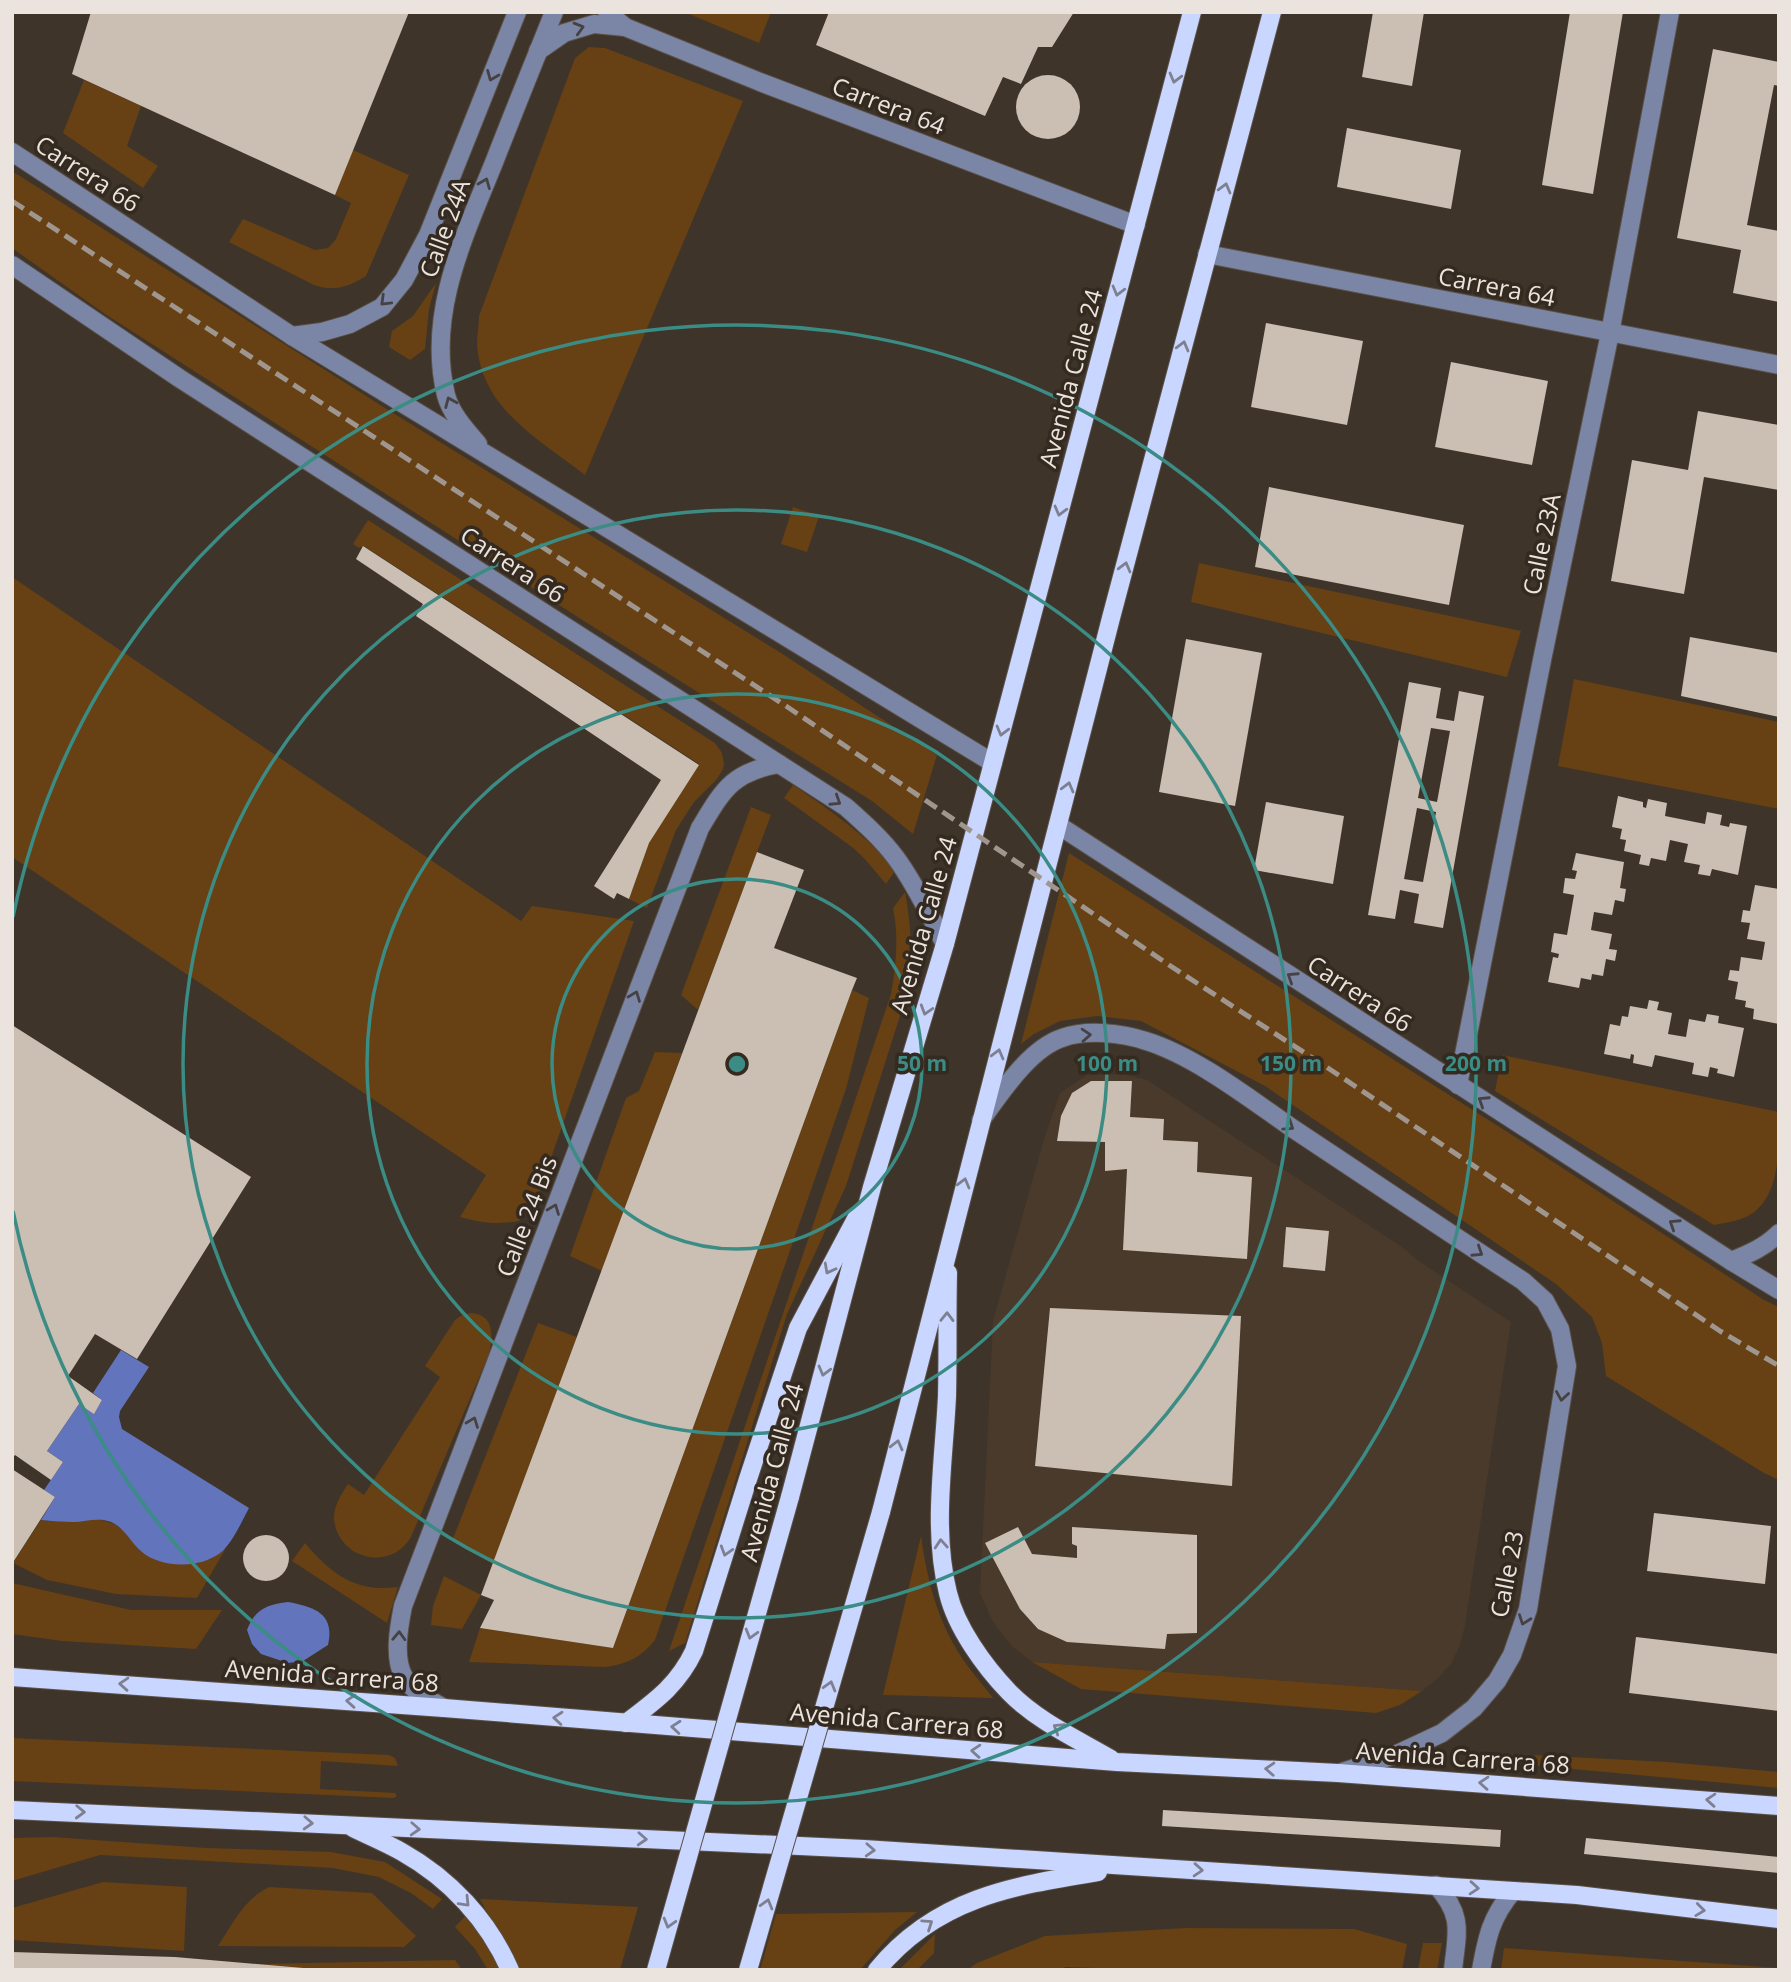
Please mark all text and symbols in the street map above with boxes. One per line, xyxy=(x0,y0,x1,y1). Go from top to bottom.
one-way arrow xyxy=(572,22,584,37)
street label: Carrera 64 xyxy=(828,68,950,142)
one-way arrow xyxy=(486,69,500,81)
one-way arrow xyxy=(1169,72,1183,84)
street label: Carrera 66 xyxy=(29,127,147,219)
street label: Calle 24A xyxy=(411,173,477,282)
one-way arrow xyxy=(477,178,491,190)
one-way arrow xyxy=(1216,182,1231,194)
street label: Carrera 64 xyxy=(1436,259,1559,314)
street label: Avenida Calle 24 xyxy=(1030,285,1110,471)
one-way arrow xyxy=(1112,285,1127,297)
one-way arrow xyxy=(380,293,393,306)
one-way arrow xyxy=(1175,341,1189,353)
one-way arrow xyxy=(445,397,459,409)
street label: Calle 23A xyxy=(1514,489,1568,598)
one-way arrow xyxy=(1054,505,1068,517)
street label: Carrera 66 xyxy=(454,518,572,610)
one-way arrow xyxy=(1117,561,1131,573)
one-way arrow xyxy=(996,725,1010,737)
one-way arrow xyxy=(1060,781,1074,793)
one-way arrow xyxy=(829,792,842,805)
street label: Avenida Calle 24 xyxy=(882,832,964,1018)
street label: Carrera 66 xyxy=(1301,947,1419,1039)
one-way arrow xyxy=(1287,973,1300,986)
one-way arrow xyxy=(627,991,641,1003)
one-way arrow xyxy=(919,1003,934,1015)
one-way arrow xyxy=(1081,1028,1092,1043)
one-way arrow xyxy=(990,1048,1004,1060)
text: 50 m xyxy=(897,1049,947,1077)
text: 100 m xyxy=(1076,1049,1138,1077)
text: 150 m xyxy=(1260,1049,1322,1077)
text: 200 m xyxy=(1445,1049,1507,1077)
centre of rings xyxy=(725,1052,749,1076)
one-way arrow xyxy=(1477,1096,1490,1109)
one-way arrow xyxy=(1282,1118,1295,1131)
street label: Calle 24 Bis xyxy=(488,1151,564,1281)
one-way arrow xyxy=(956,1177,971,1189)
one-way arrow xyxy=(546,1204,560,1216)
one-way arrow xyxy=(1669,1220,1682,1233)
one-way arrow xyxy=(1471,1244,1484,1257)
one-way arrow xyxy=(824,1262,838,1274)
one-way arrow xyxy=(940,1311,955,1322)
one-way arrow xyxy=(817,1365,832,1377)
street label: Avenida Calle 24 xyxy=(731,1379,811,1565)
one-way arrow xyxy=(1555,1390,1570,1402)
one-way arrow xyxy=(465,1416,479,1428)
one-way arrow xyxy=(889,1440,903,1452)
street label: Calle 23 xyxy=(1481,1528,1531,1620)
one-way arrow xyxy=(934,1539,949,1550)
one-way arrow xyxy=(719,1544,734,1556)
one-way arrow xyxy=(1518,1614,1532,1626)
one-way arrow xyxy=(745,1627,760,1639)
one-way arrow xyxy=(392,1630,407,1641)
street label: Avenida Carrera 68 xyxy=(224,1651,440,1699)
one-way arrow xyxy=(118,1677,129,1692)
one-way arrow xyxy=(822,1680,837,1692)
one-way arrow xyxy=(345,1694,356,1709)
street label: Avenida Carrera 68 xyxy=(789,1694,1005,1746)
one-way arrow xyxy=(552,1711,563,1726)
one-way arrow xyxy=(670,1720,681,1735)
one-way arrow xyxy=(1053,1724,1066,1737)
street label: Avenida Carrera 68 xyxy=(1355,1733,1571,1781)
one-way arrow xyxy=(970,1744,981,1759)
one-way arrow xyxy=(1265,1762,1276,1777)
one-way arrow xyxy=(1478,1776,1489,1791)
one-way arrow xyxy=(1705,1793,1716,1808)
one-way arrow xyxy=(75,1805,86,1820)
one-way arrow xyxy=(302,1816,313,1831)
one-way arrow xyxy=(410,1821,421,1836)
one-way arrow xyxy=(637,1832,648,1847)
one-way arrow xyxy=(864,1842,875,1857)
one-way arrow xyxy=(1193,1863,1204,1878)
one-way arrow xyxy=(1469,1880,1480,1895)
one-way arrow xyxy=(456,1894,469,1907)
one-way arrow xyxy=(758,1898,773,1910)
one-way arrow xyxy=(1695,1902,1706,1917)
one-way arrow xyxy=(662,1917,677,1929)
one-way arrow xyxy=(920,1920,933,1933)

